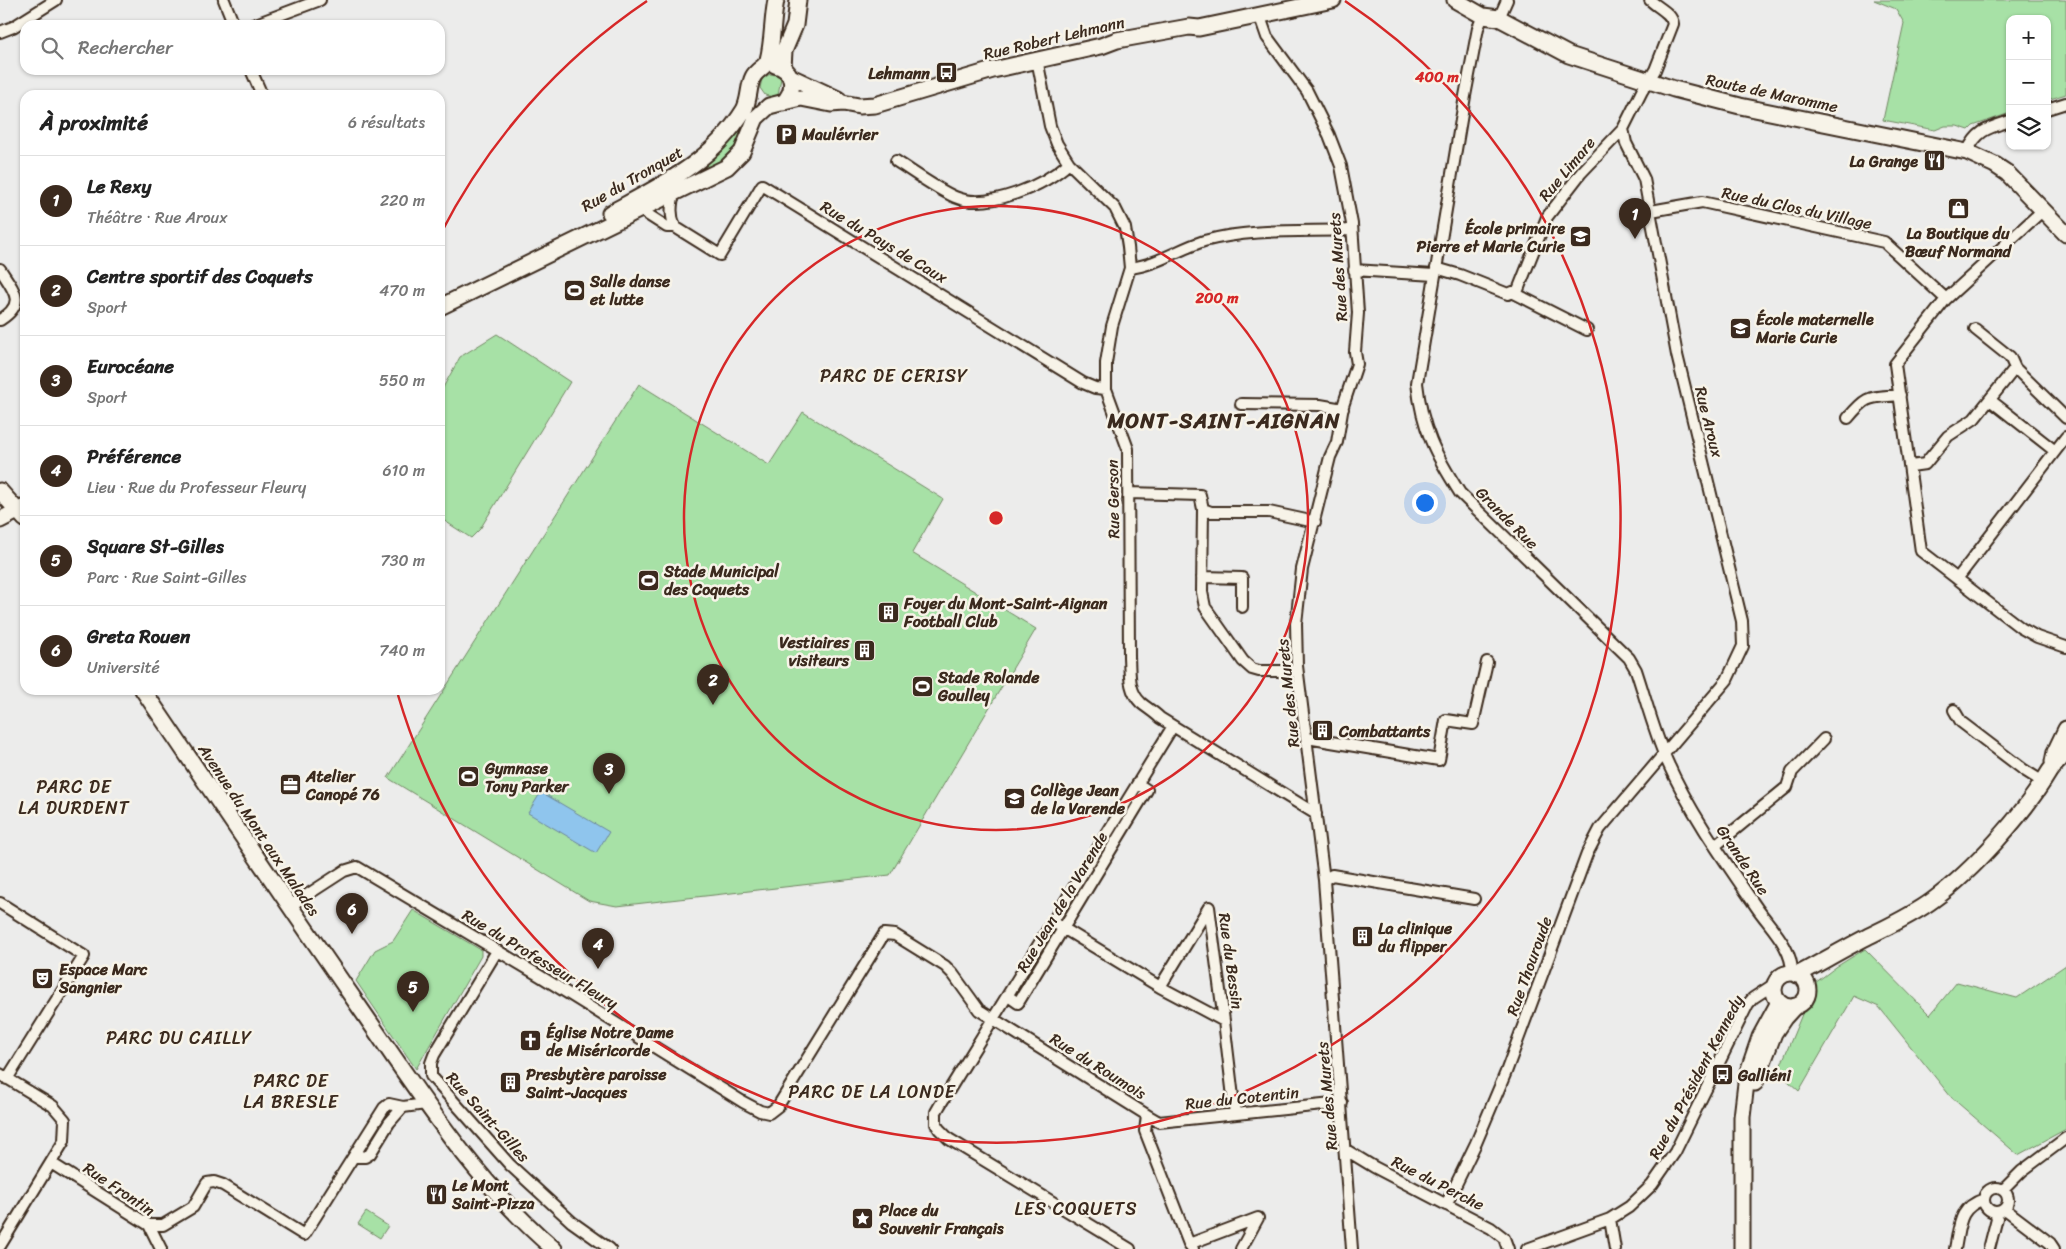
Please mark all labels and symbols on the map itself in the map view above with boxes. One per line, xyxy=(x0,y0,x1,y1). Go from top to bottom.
street label: Rue Robert Lehmann xyxy=(981,8,1128,68)
place label: Lehmann xyxy=(868,59,930,88)
bus stop icon: Lehmann xyxy=(934,61,958,85)
text: 400 m xyxy=(1414,64,1459,90)
street label: Route de Maromme xyxy=(1703,65,1841,121)
place label: Maulévrier xyxy=(801,120,879,149)
parking icon: Maulévrier xyxy=(774,122,798,146)
street label: Rue Limare xyxy=(1531,130,1603,208)
street label: Rue du Tronquet xyxy=(575,138,689,220)
place label: La Grange xyxy=(1849,147,1918,176)
restaurant icon: La Grange xyxy=(1922,149,1946,173)
street label: Rue du Clos du Village xyxy=(1719,178,1875,238)
street label: Rue du Pays de Caux xyxy=(815,192,954,292)
shop icon: La Boutique du Bœuf Normand xyxy=(1946,197,1970,221)
pin: 1 xyxy=(1619,198,1651,239)
street label: Rue des Murets xyxy=(1320,211,1356,322)
place label: École primaire Pierre et Marie Curie xyxy=(1417,214,1566,261)
place label: La Boutique du Bœuf Normand xyxy=(1905,219,2013,266)
school or university icon: École primaire Pierre et Marie Curie xyxy=(1569,225,1593,249)
place label: Salle danse et lutte xyxy=(589,267,671,314)
sports icon: Salle danse et lutte xyxy=(562,278,586,302)
text: 200 m xyxy=(1194,285,1239,311)
place label: École maternelle Marie Curie xyxy=(1755,305,1874,352)
school or university icon: École maternelle Marie Curie xyxy=(1728,316,1752,340)
district label: PARC DE CERISY xyxy=(820,360,968,392)
street label: Rue Aroux xyxy=(1686,383,1732,461)
district label: MONT-SAINT-AIGNAN xyxy=(1106,402,1341,440)
street label: Rue Gerson xyxy=(1098,459,1128,539)
street label: Grande Rue xyxy=(1468,479,1546,557)
your location xyxy=(1412,490,1438,516)
centre of rings xyxy=(987,509,1005,527)
place label: Stade Municipal des Coquets xyxy=(663,557,780,604)
sports icon: Stade Municipal des Coquets xyxy=(636,568,660,592)
place label: Foyer du Mont-Saint-Aignan Football Club xyxy=(903,589,1108,636)
building icon: Foyer du Mont-Saint-Aignan Football Club xyxy=(876,600,900,624)
place label: Vestiaires visiteurs xyxy=(779,628,850,675)
street label: Rue des Murets xyxy=(1268,637,1308,749)
building icon: Vestiaires visiteurs xyxy=(853,639,877,663)
place label: Stade Rolande Goulley xyxy=(937,663,1040,710)
pin: 2 xyxy=(697,664,729,705)
sports icon: Stade Rolande Goulley xyxy=(910,674,934,698)
place label: Combattants xyxy=(1338,717,1431,746)
building icon: Combattants xyxy=(1311,719,1335,743)
street label: Avenue du Mont aux Malades xyxy=(190,737,328,923)
pin: 3 xyxy=(593,753,625,794)
place label: Gymnase Tony Parker xyxy=(484,754,570,801)
place label: Atelier Canopé 76 xyxy=(305,762,380,809)
sports icon: Gymnase Tony Parker xyxy=(457,765,481,789)
district label: PARC DE LA DURDENT xyxy=(18,771,130,824)
office icon: Atelier Canopé 76 xyxy=(278,773,302,797)
place label: Collège Jean de la Varende xyxy=(1030,776,1126,823)
school or university icon: Collège Jean de la Varende xyxy=(1003,787,1027,811)
street label: Grande Rue xyxy=(1708,819,1778,901)
street label: Rue Jean de la Varende xyxy=(1008,826,1116,978)
pin: 6 xyxy=(336,893,368,934)
street label: Rue du Professeur Fleury xyxy=(456,901,624,1018)
street label: Rue du Bessin xyxy=(1210,911,1252,1011)
street label: Rue Thouroude xyxy=(1498,912,1560,1020)
place label: La clinique du flipper xyxy=(1378,914,1453,961)
building icon: La clinique du flipper xyxy=(1350,925,1374,949)
pin: 4 xyxy=(582,928,614,969)
place label: Espace Marc Sangnier xyxy=(58,955,148,1002)
theatre icon: Espace Marc Sangnier xyxy=(31,966,55,990)
pin: 5 xyxy=(397,971,429,1012)
street label: Rue du Président Kennedy xyxy=(1640,989,1752,1165)
place label: Église Notre Dame de Miséricorde xyxy=(546,1018,674,1065)
district label: PARC DU CAILLY xyxy=(106,1022,252,1054)
street label: Rue du Roumois xyxy=(1044,1025,1152,1108)
church icon: Église Notre Dame de Miséricorde xyxy=(518,1029,542,1053)
street label: Rue des Murets xyxy=(1308,1040,1346,1152)
place label: Presbytère paroisse Saint-Jacques xyxy=(525,1060,667,1107)
place label: Galliéni xyxy=(1737,1061,1791,1090)
bus stop icon: Galliéni xyxy=(1710,1063,1734,1087)
district label: PARC DE LA BRESLE xyxy=(243,1065,339,1118)
street label: Rue Saint-Gilles xyxy=(439,1065,538,1170)
building icon: Presbytère paroisse Saint-Jacques xyxy=(498,1071,522,1095)
district label: PARC DE LA LONDE xyxy=(788,1076,956,1108)
street label: Rue du Cotentin xyxy=(1184,1078,1301,1118)
street label: Rue du Perche xyxy=(1386,1147,1490,1219)
street label: Rue Frontin xyxy=(77,1154,161,1224)
place label: Le Mont Saint-Pizza xyxy=(451,1171,535,1218)
restaurant icon: Le Mont Saint-Pizza xyxy=(424,1182,448,1206)
district label: LES COQUETS xyxy=(1014,1193,1138,1225)
place label: Place du Souvenir Français xyxy=(878,1196,1004,1243)
place icon: Place du Souvenir Français xyxy=(851,1207,875,1231)

